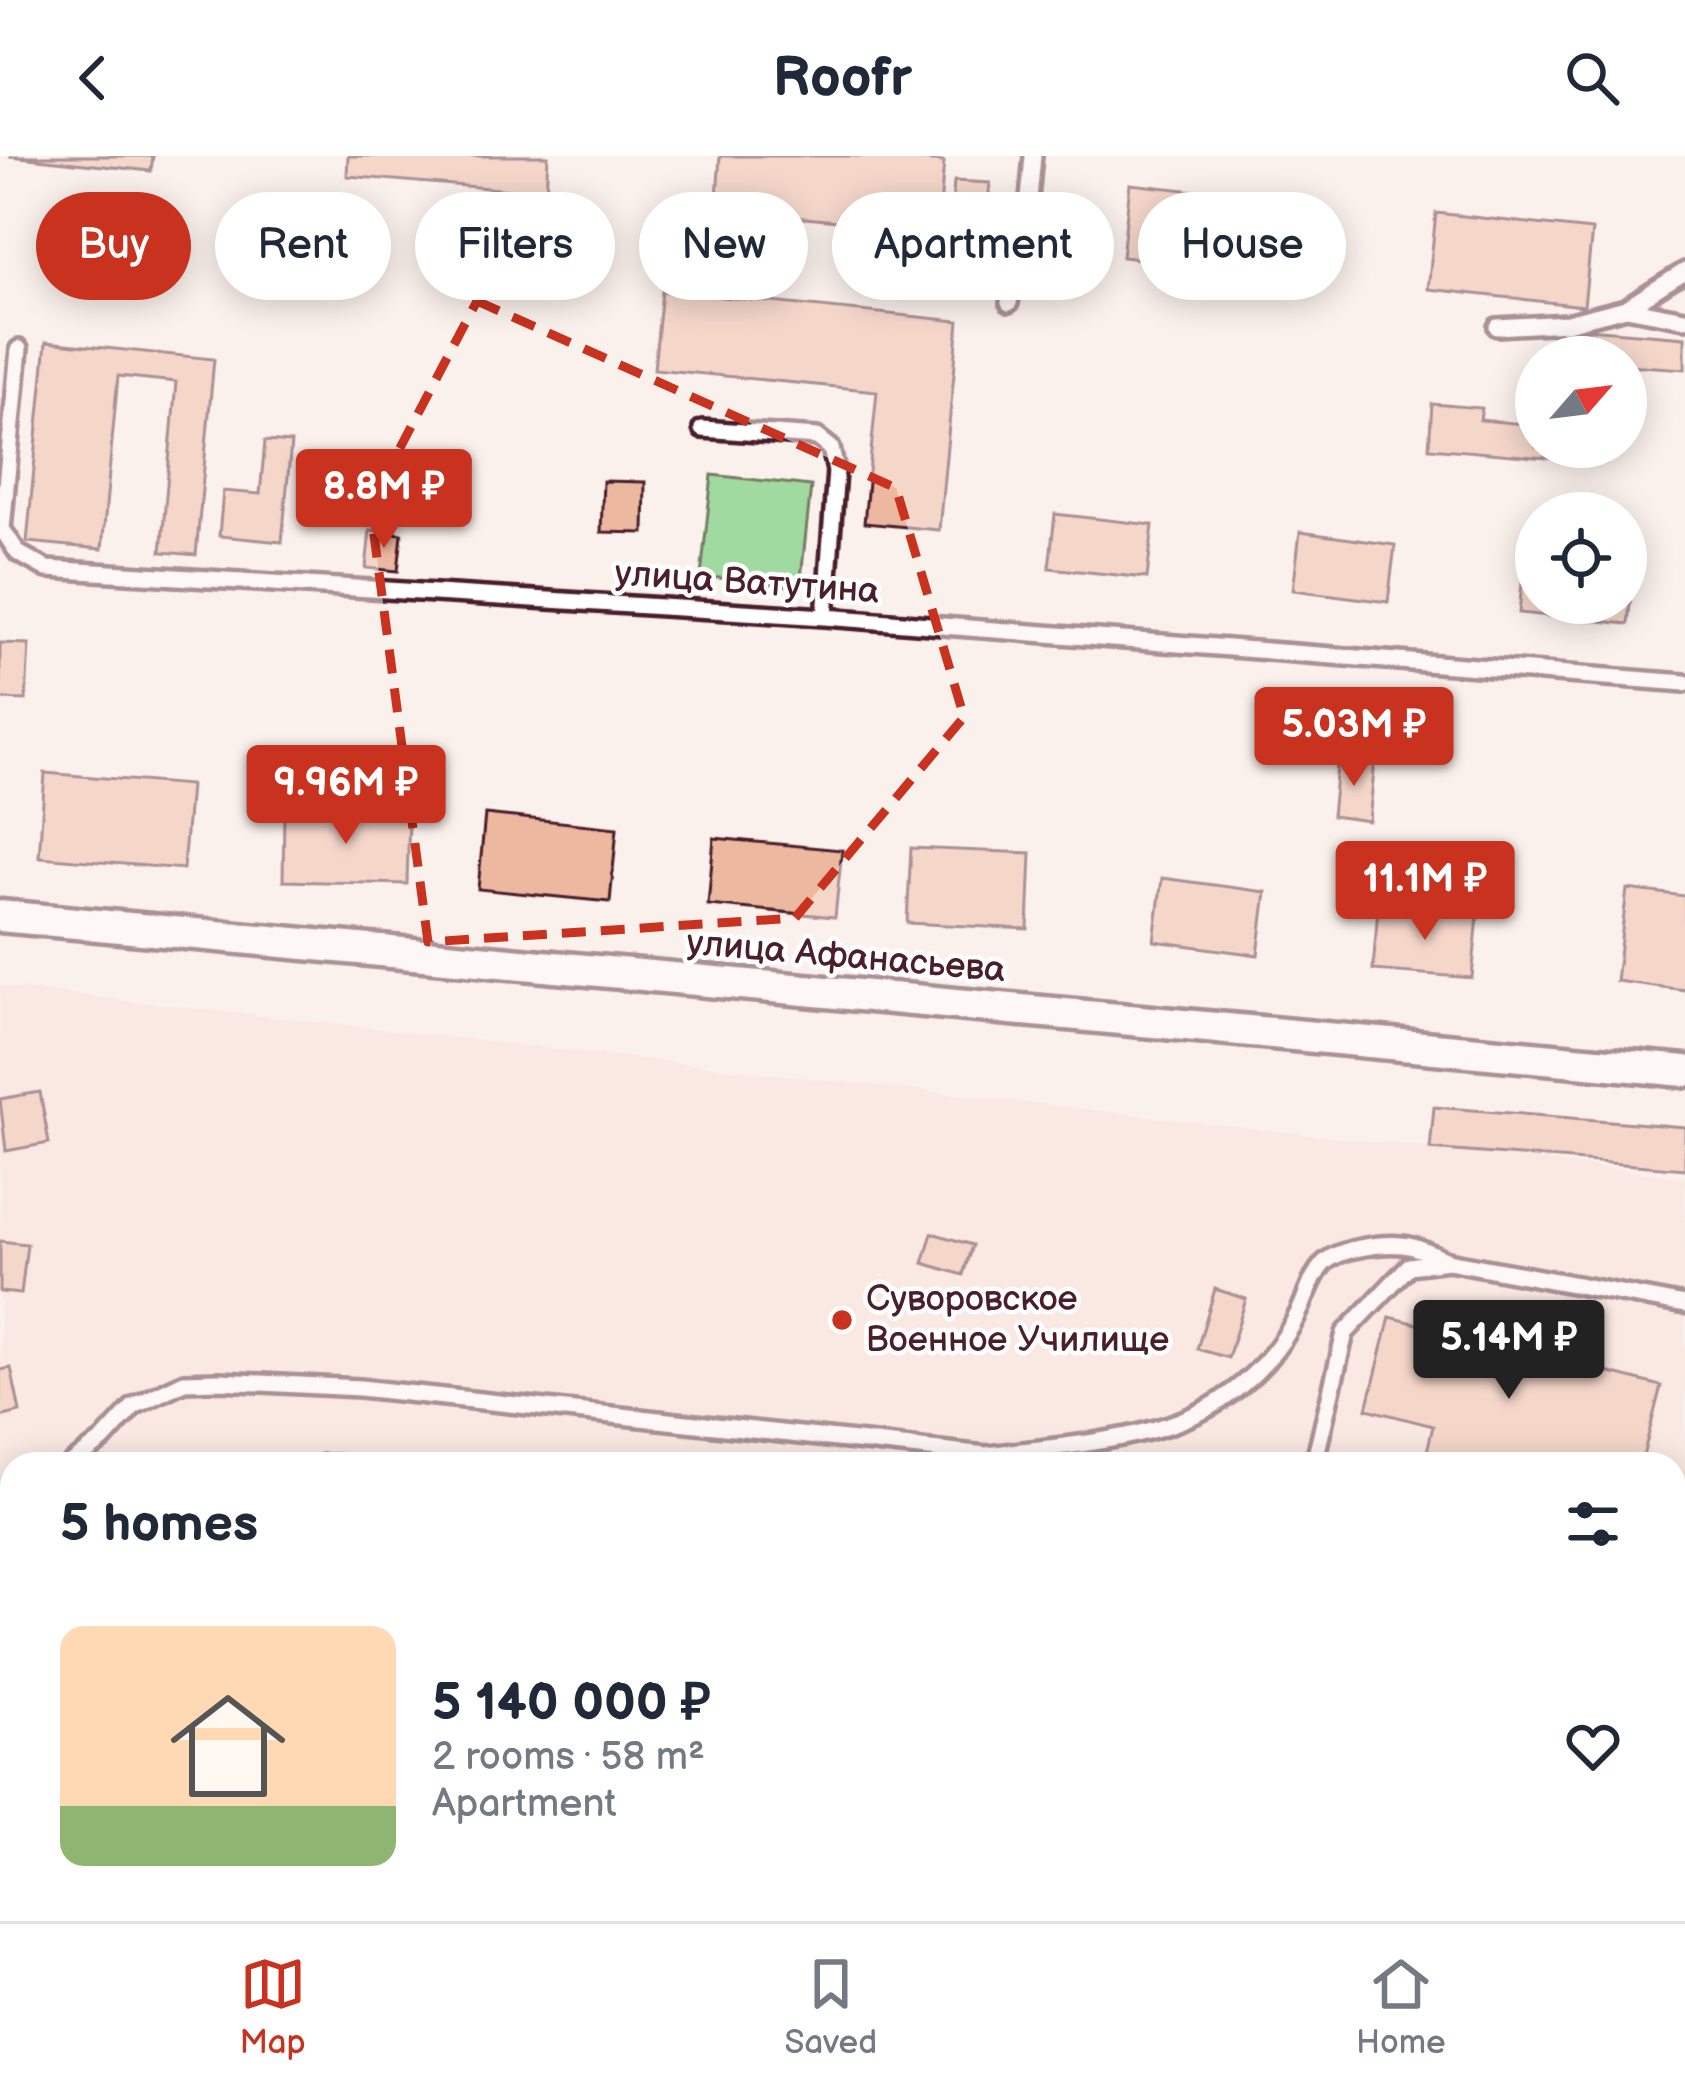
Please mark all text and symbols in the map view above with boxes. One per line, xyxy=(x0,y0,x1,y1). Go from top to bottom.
icon: back xyxy=(60,45,126,111)
icon: search xyxy=(1559,45,1625,111)
text: Roofr xyxy=(773,46,912,111)
chip: Buy xyxy=(36,192,191,300)
chip: Rent xyxy=(215,192,391,300)
chip: Filters xyxy=(415,192,615,300)
chip: New xyxy=(639,192,808,300)
chip: Apartment xyxy=(832,192,1114,300)
chip: House xyxy=(1138,192,1346,300)
north arrow xyxy=(1515,336,1647,468)
map controls xyxy=(1515,336,1647,624)
pin: 8.8M ₽ xyxy=(286,449,482,551)
text: 8.8M ₽ xyxy=(323,464,445,511)
button: locate xyxy=(1515,492,1647,624)
street label: улица Ватутина xyxy=(613,552,881,614)
pin: 5.03M ₽ xyxy=(1243,687,1465,789)
text: 5.03M ₽ xyxy=(1281,702,1427,749)
pin: 9.96M ₽ xyxy=(235,745,457,847)
text: 9.96M ₽ xyxy=(274,760,418,807)
pin: 11.1M ₽ xyxy=(1314,841,1536,943)
text: 11.1M ₽ xyxy=(1363,856,1487,903)
street label: улица Афанасьева xyxy=(685,922,1007,992)
place label: Суворовское Военное Училище xyxy=(866,1278,1169,1362)
pin: 5.14M ₽ xyxy=(1398,1300,1620,1402)
marker: Суворовское Военное Училище xyxy=(829,1307,855,1333)
text: 5.14M ₽ xyxy=(1440,1315,1578,1362)
icon: filters xyxy=(1560,1491,1626,1557)
text: 5 homes xyxy=(60,1494,258,1555)
text: 5 140 000 ₽ xyxy=(432,1673,711,1734)
icon: home xyxy=(156,1674,300,1818)
icon: heart xyxy=(1560,1713,1626,1779)
text: 2 rooms · 58 m² xyxy=(432,1734,705,1781)
text: Apartment xyxy=(432,1781,616,1828)
tab: Map xyxy=(239,1951,306,2063)
tab: Saved xyxy=(784,1951,877,2063)
tab: Home xyxy=(1356,1951,1446,2063)

